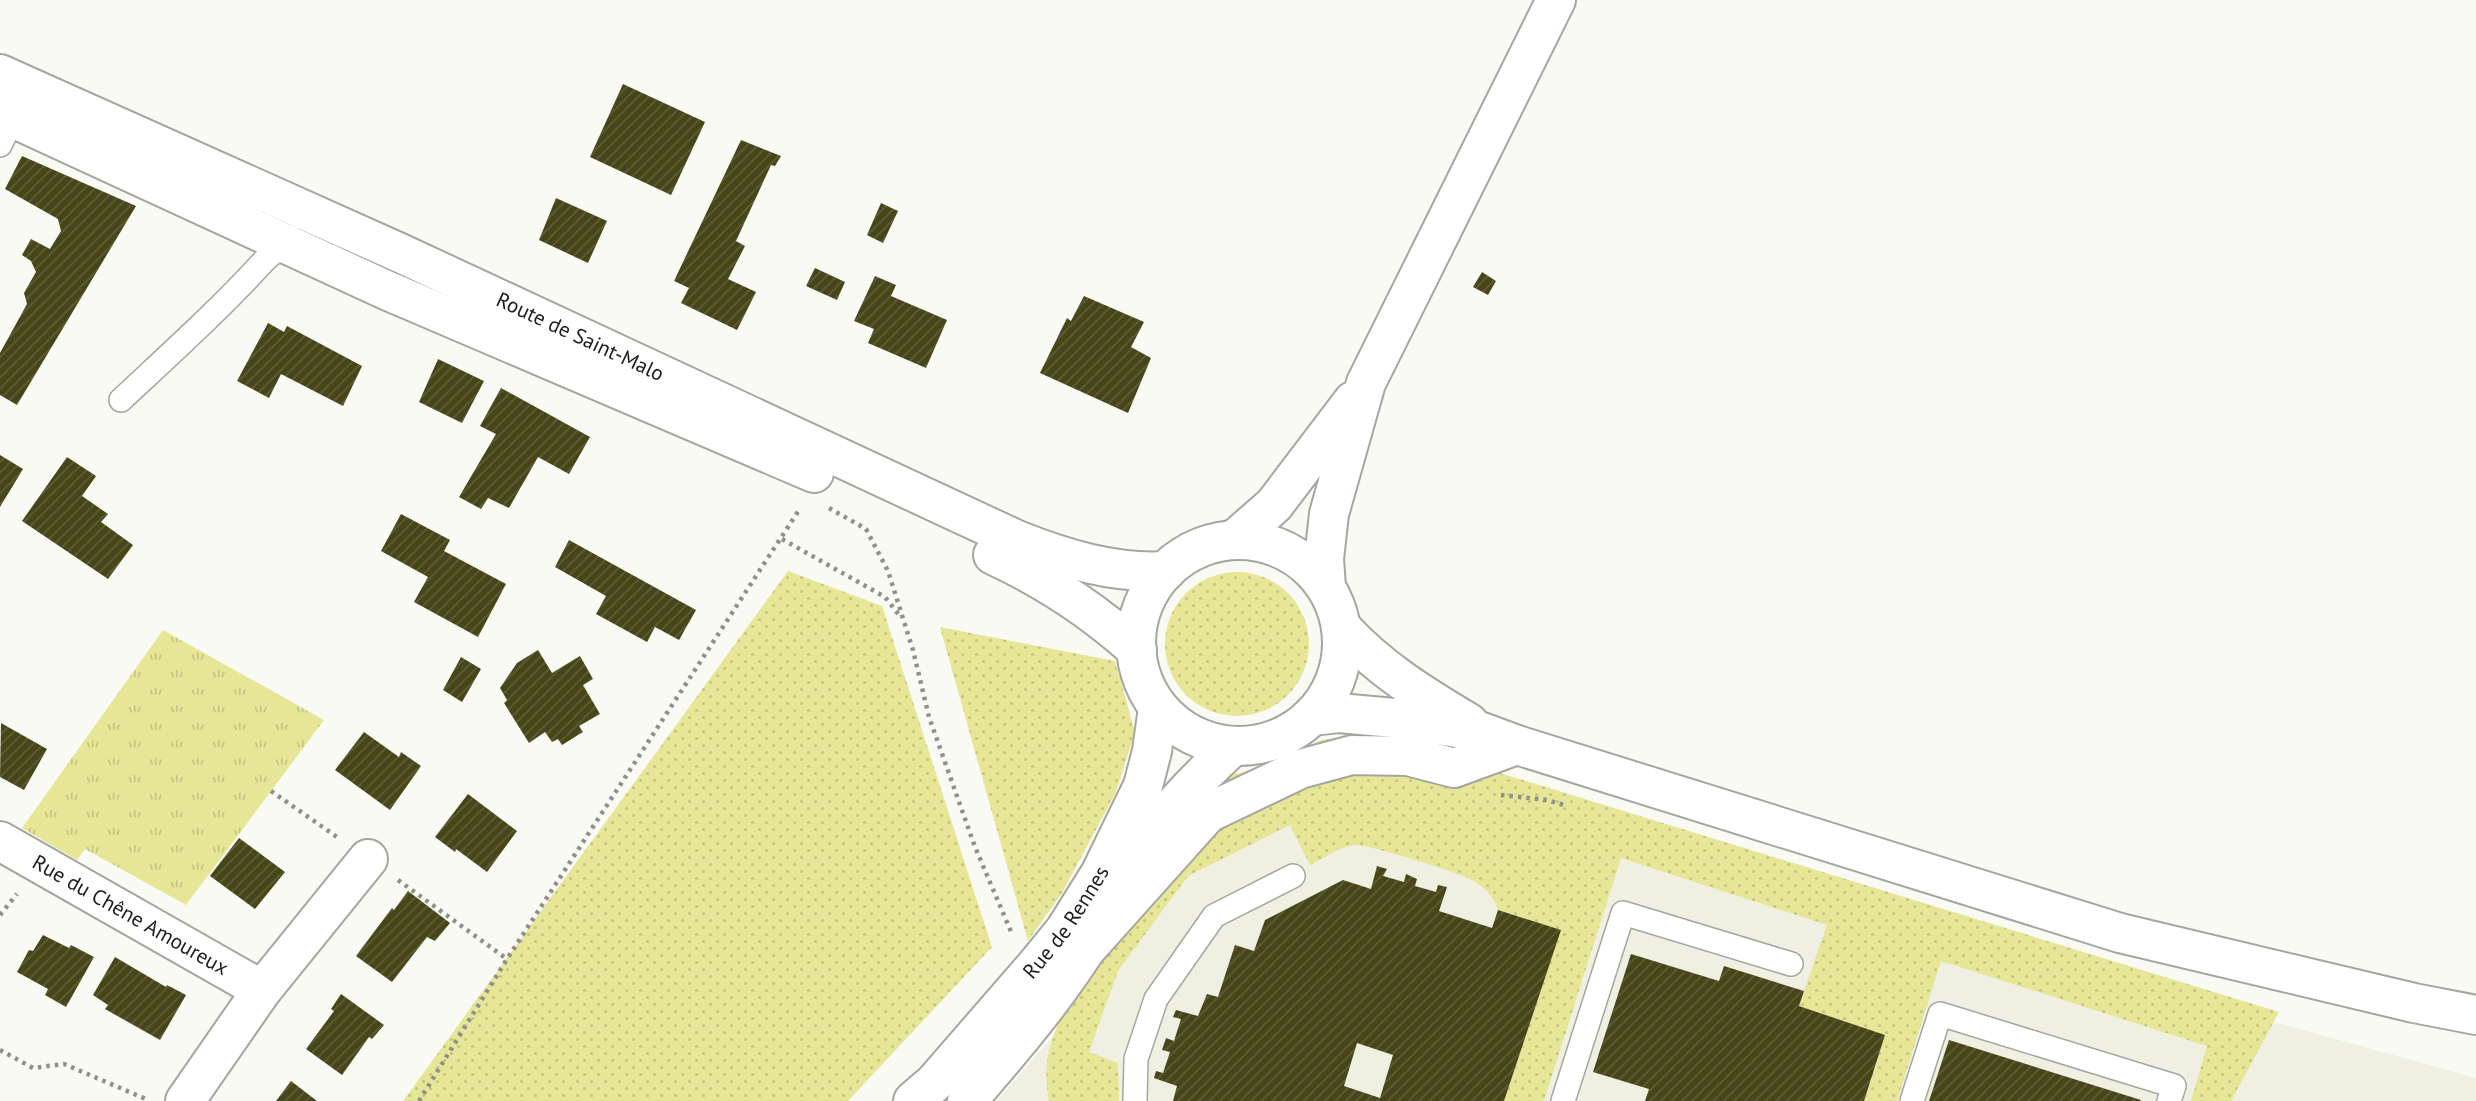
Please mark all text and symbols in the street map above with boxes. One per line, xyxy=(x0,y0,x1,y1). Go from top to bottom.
street label: Route de Saint-Malo xyxy=(492,286,669,387)
street label: Rue du Chêne Amoureux xyxy=(28,848,234,981)
street label: Rue de Rennes xyxy=(1017,862,1115,984)

